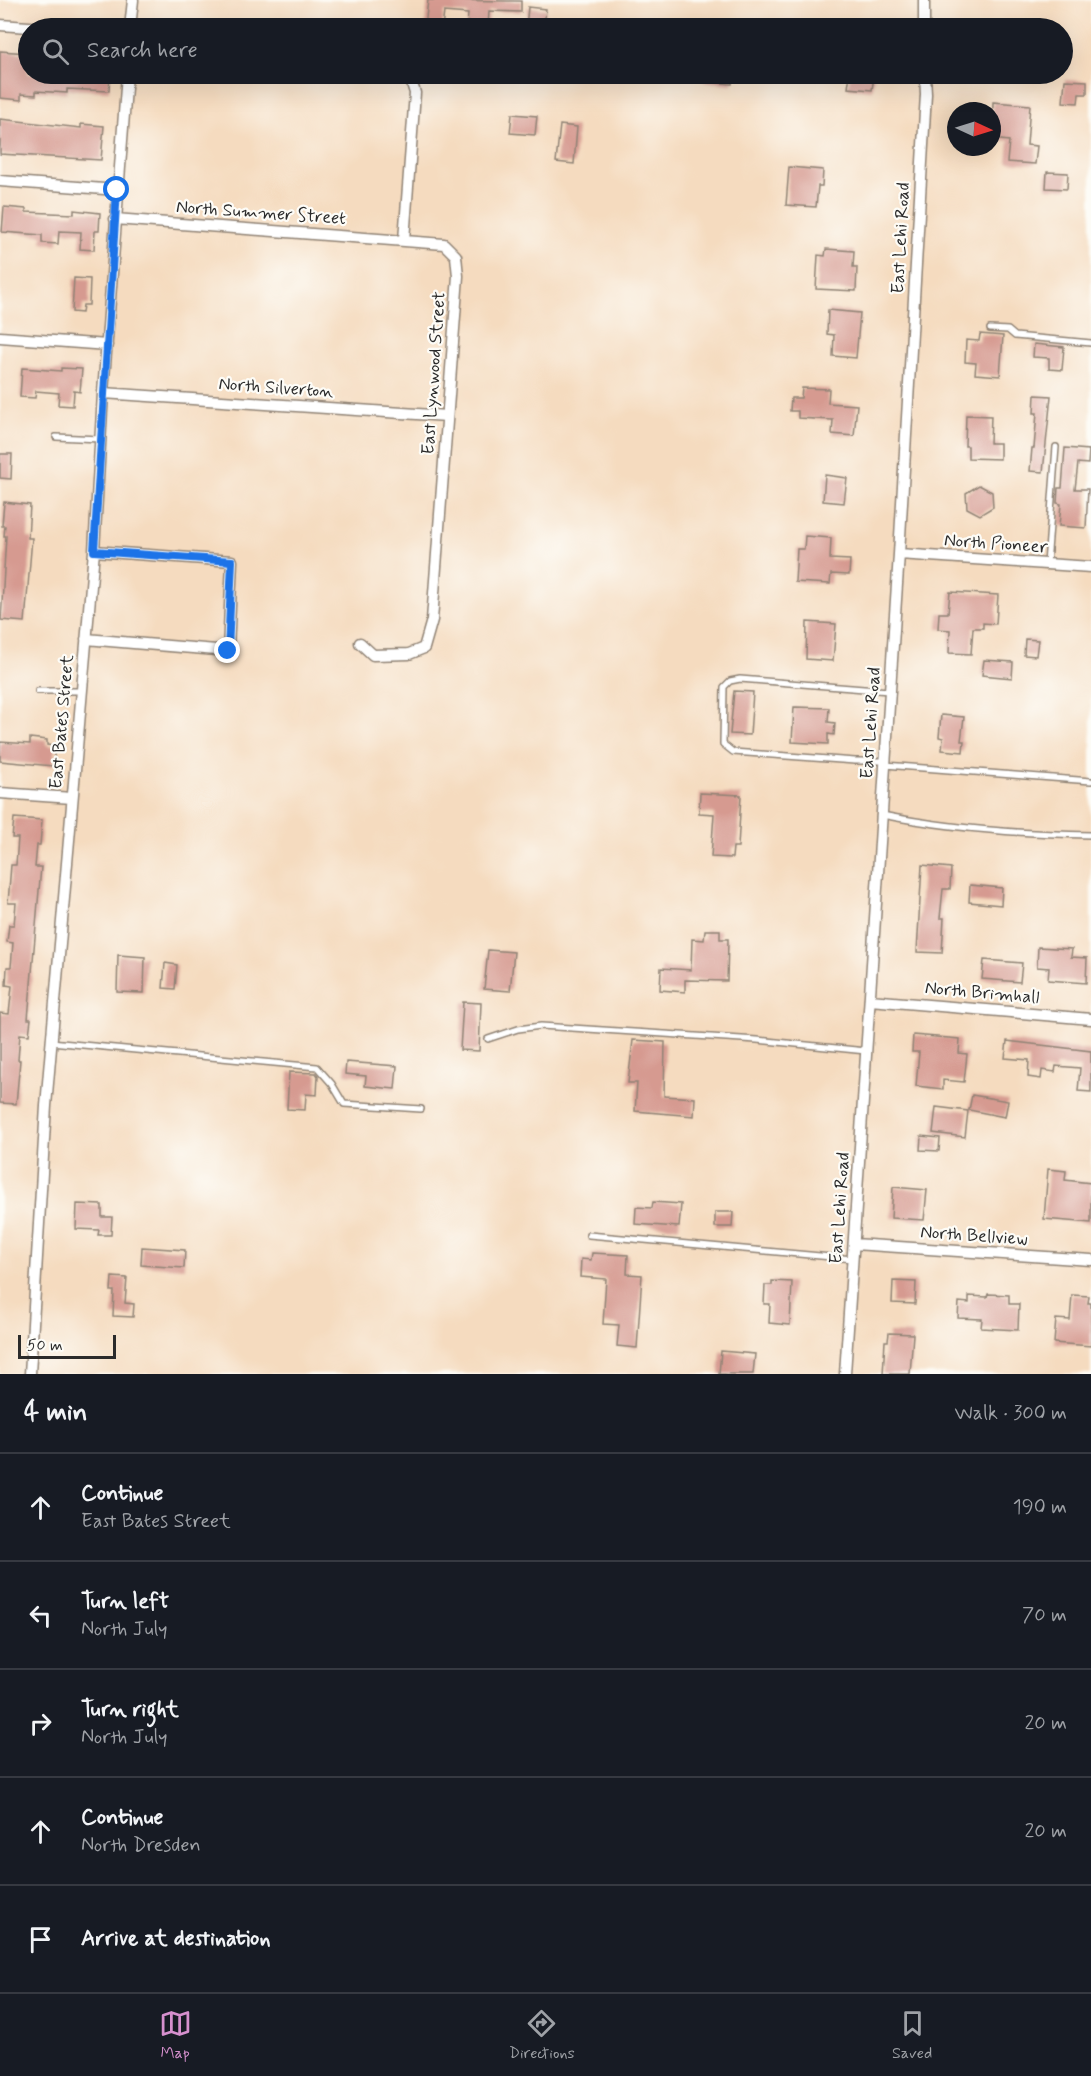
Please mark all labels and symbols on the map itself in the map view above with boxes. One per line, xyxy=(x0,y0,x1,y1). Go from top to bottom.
north arrow xyxy=(947,102,1001,156)
route start xyxy=(103,176,129,202)
street label: East Lehi Road xyxy=(886,182,916,294)
street label: North Summer Street xyxy=(175,195,347,231)
street label: East Lynwood Street xyxy=(416,291,452,455)
street label: North Silverton xyxy=(218,372,334,404)
street label: North Pioneer xyxy=(943,528,1049,560)
route end xyxy=(214,637,240,663)
street label: East Bates Street xyxy=(44,653,80,790)
street label: East Lehi Road xyxy=(855,666,887,780)
street label: North Brimhall xyxy=(924,976,1040,1010)
street label: East Lehi Road xyxy=(824,1151,856,1265)
street label: North Bellview xyxy=(919,1220,1029,1252)
scale bar xyxy=(18,1332,116,1360)

